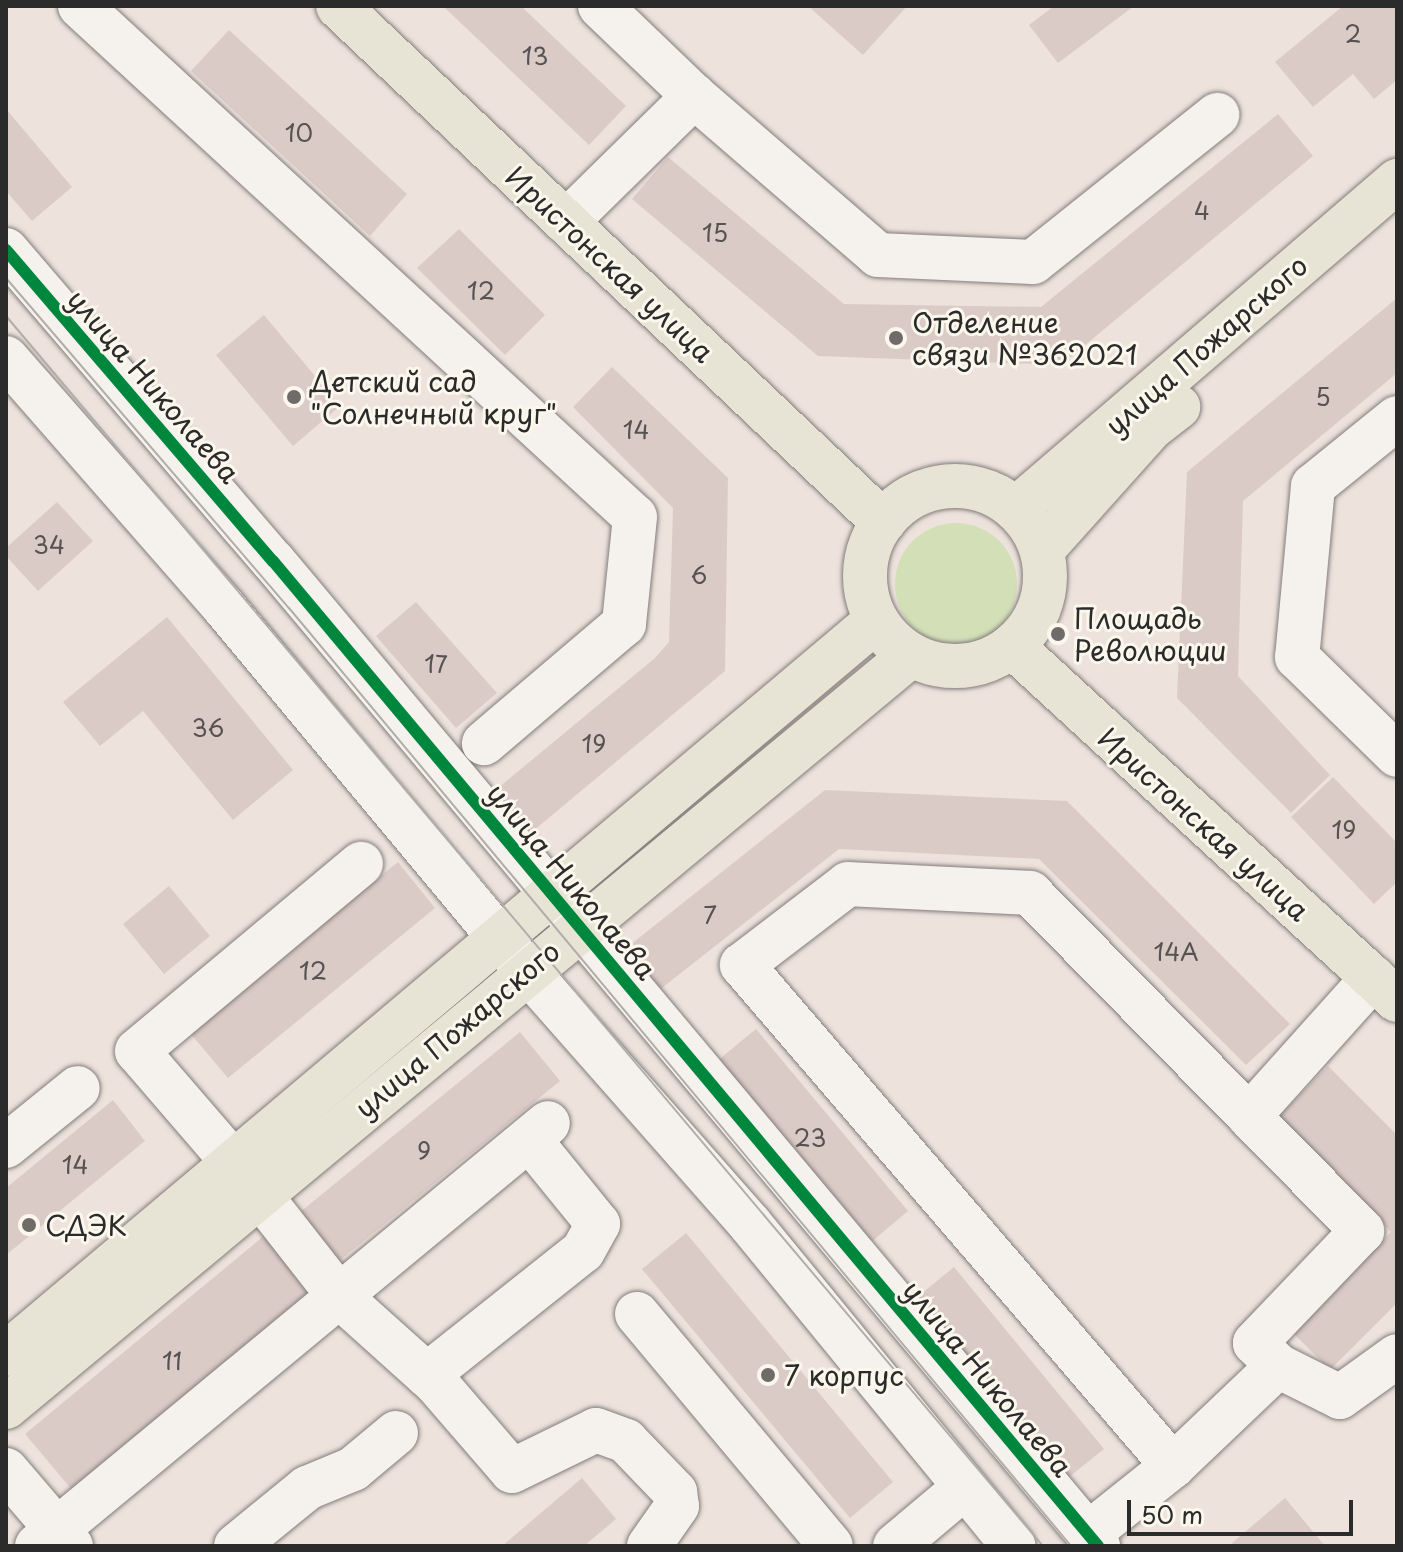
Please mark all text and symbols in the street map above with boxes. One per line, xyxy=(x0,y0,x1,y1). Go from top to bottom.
house number: 2 xyxy=(1345,20,1361,48)
house number: 13 xyxy=(522,42,548,70)
house number: 10 xyxy=(285,119,313,147)
street label: Иристонская улица xyxy=(499,159,721,369)
house number: 4 xyxy=(1194,197,1210,225)
house number: 15 xyxy=(702,219,728,247)
street label: улица Пожарского xyxy=(1097,247,1315,443)
house number: 12 xyxy=(467,277,495,305)
street label: улица Николаева xyxy=(61,282,247,490)
place label: Отделение связи №362021 xyxy=(912,305,1138,371)
marker: Отделение связи №362021 xyxy=(887,329,905,347)
place label: Детский сад "Солнечный круг" xyxy=(310,364,557,430)
house number: 5 xyxy=(1315,383,1331,411)
marker: Детский сад "Солнечный круг" xyxy=(285,388,303,406)
house number: 14 xyxy=(623,416,649,444)
house number: 34 xyxy=(33,531,65,559)
house number: 6 xyxy=(691,561,707,589)
place label: Площадь Революции xyxy=(1074,601,1227,667)
marker: Площадь Революции xyxy=(1049,625,1067,643)
house number: 17 xyxy=(424,650,448,678)
house number: 36 xyxy=(192,714,224,742)
street label: Иристонская улица xyxy=(1091,720,1317,928)
house number: 19 xyxy=(582,730,606,758)
street label: улица Николаева xyxy=(480,776,664,986)
house number: 19 xyxy=(1332,816,1356,844)
house number: 7 xyxy=(703,901,717,929)
street label: улица Пожарского xyxy=(347,933,567,1125)
house number: 14А xyxy=(1153,938,1199,966)
house number: 12 xyxy=(299,957,327,985)
house number: 23 xyxy=(794,1124,826,1152)
house number: 9 xyxy=(417,1137,431,1165)
house number: 14 xyxy=(62,1151,88,1179)
place label: СДЭК xyxy=(45,1208,127,1242)
marker: СДЭК xyxy=(20,1216,38,1234)
street label: улица Николаева xyxy=(896,1273,1080,1483)
house number: 11 xyxy=(162,1347,182,1375)
place label: 7 корпус xyxy=(784,1358,904,1392)
marker: 7 корпус xyxy=(759,1366,777,1384)
scale bar xyxy=(1131,1484,1357,1534)
text: 50 m xyxy=(1141,1496,1203,1532)

